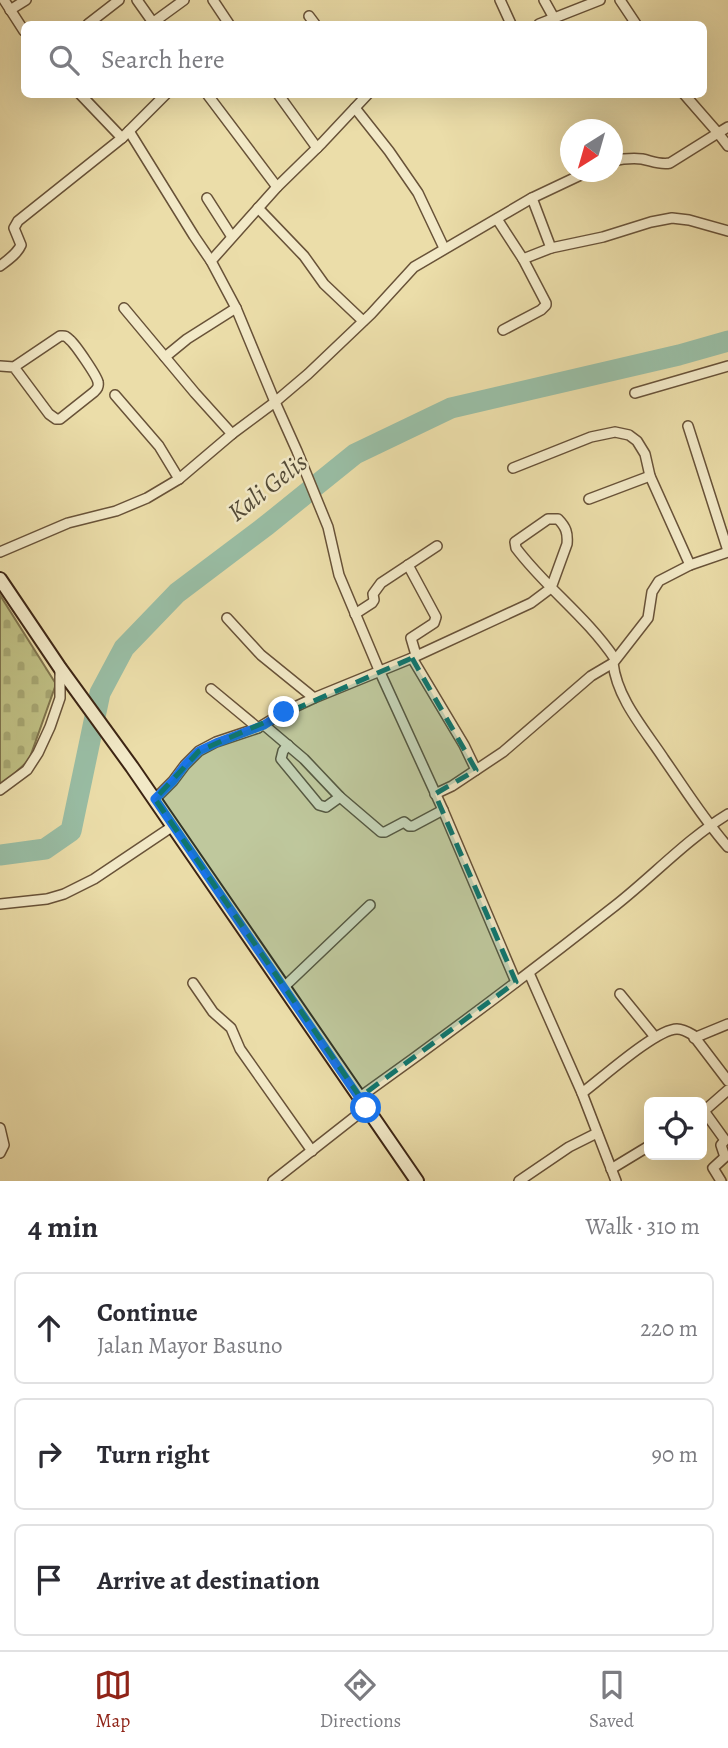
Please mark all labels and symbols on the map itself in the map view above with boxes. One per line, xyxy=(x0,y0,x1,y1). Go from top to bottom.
north arrow xyxy=(560,119,623,182)
water label: Kali Gelis xyxy=(220,445,315,530)
route end xyxy=(268,696,299,727)
route start xyxy=(350,1092,381,1123)

